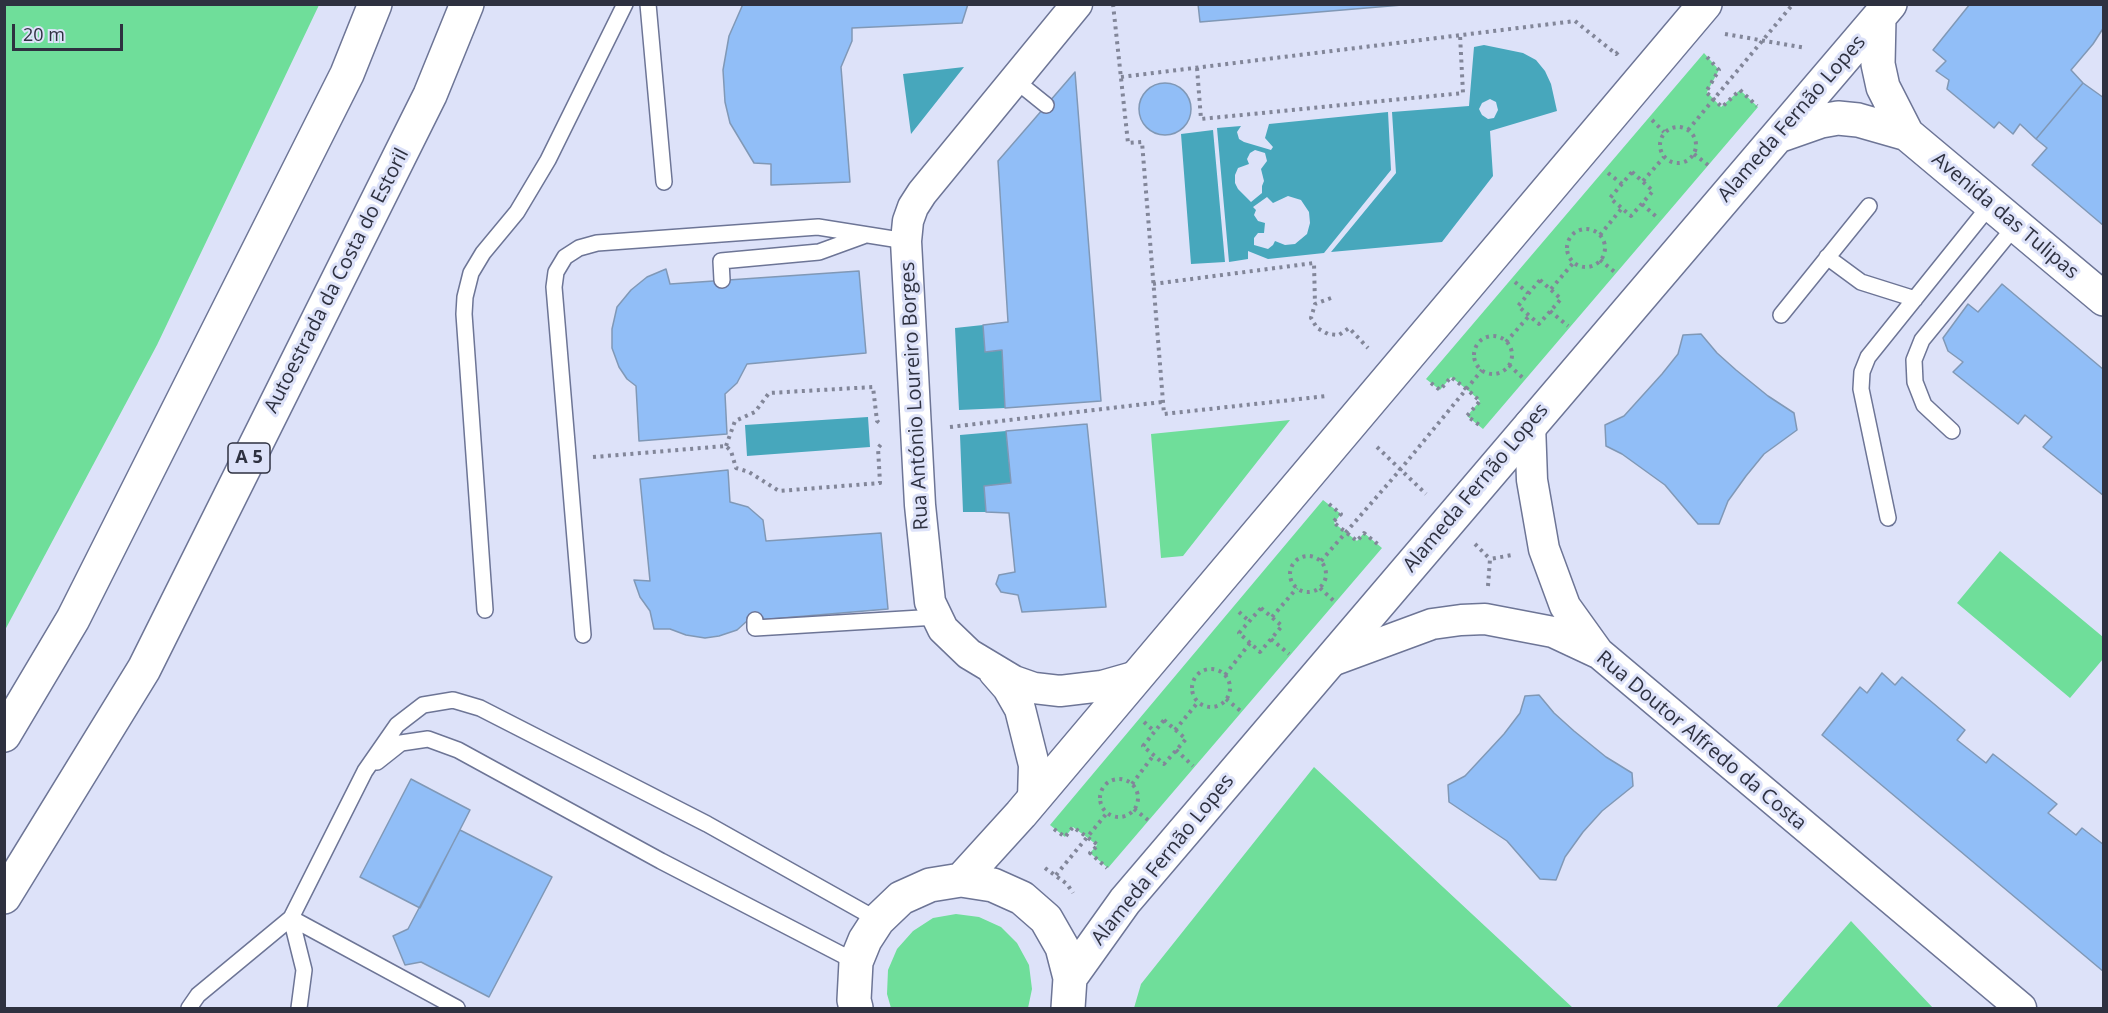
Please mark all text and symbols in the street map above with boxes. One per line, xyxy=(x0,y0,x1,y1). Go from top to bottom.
scale bar xyxy=(15,12,126,50)
text: 20 m xyxy=(23,22,65,46)
street label: Alameda Fernão Lopes xyxy=(1713,31,1871,207)
street label: Autoestrada da Costa do Estoril xyxy=(260,145,414,417)
street label: Avenida das Tulipas xyxy=(1927,148,2083,284)
street label: Rua António Loureiro Borges xyxy=(896,261,934,531)
street label: Alameda Fernão Lopes xyxy=(1398,399,1554,577)
road number: A 5 xyxy=(228,443,270,473)
street label: Rua Doutor Alfredo da Costa xyxy=(1591,646,1811,836)
street label: Alameda Fernão Lopes xyxy=(1087,770,1239,950)

